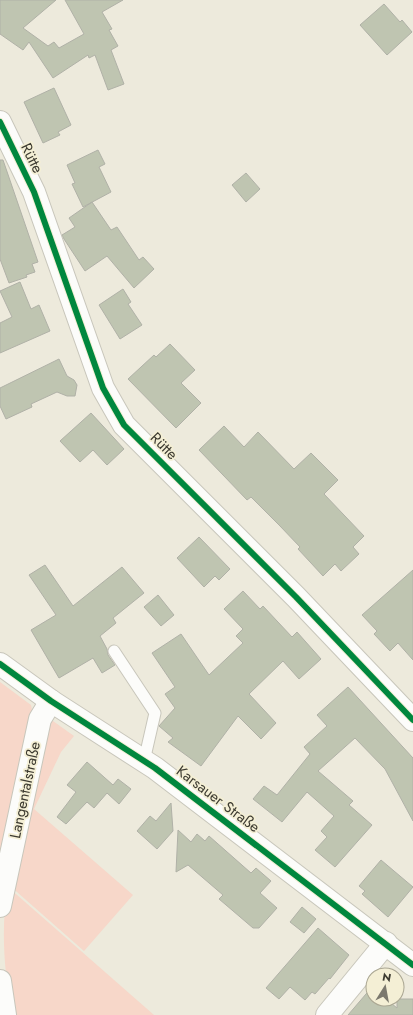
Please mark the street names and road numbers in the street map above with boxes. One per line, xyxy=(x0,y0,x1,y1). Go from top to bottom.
street label: Rütte xyxy=(15,139,49,177)
street label: Rütte xyxy=(145,427,183,465)
street label: Langentalstraße xyxy=(4,739,46,840)
street label: Karsauer Straße xyxy=(172,760,265,838)

